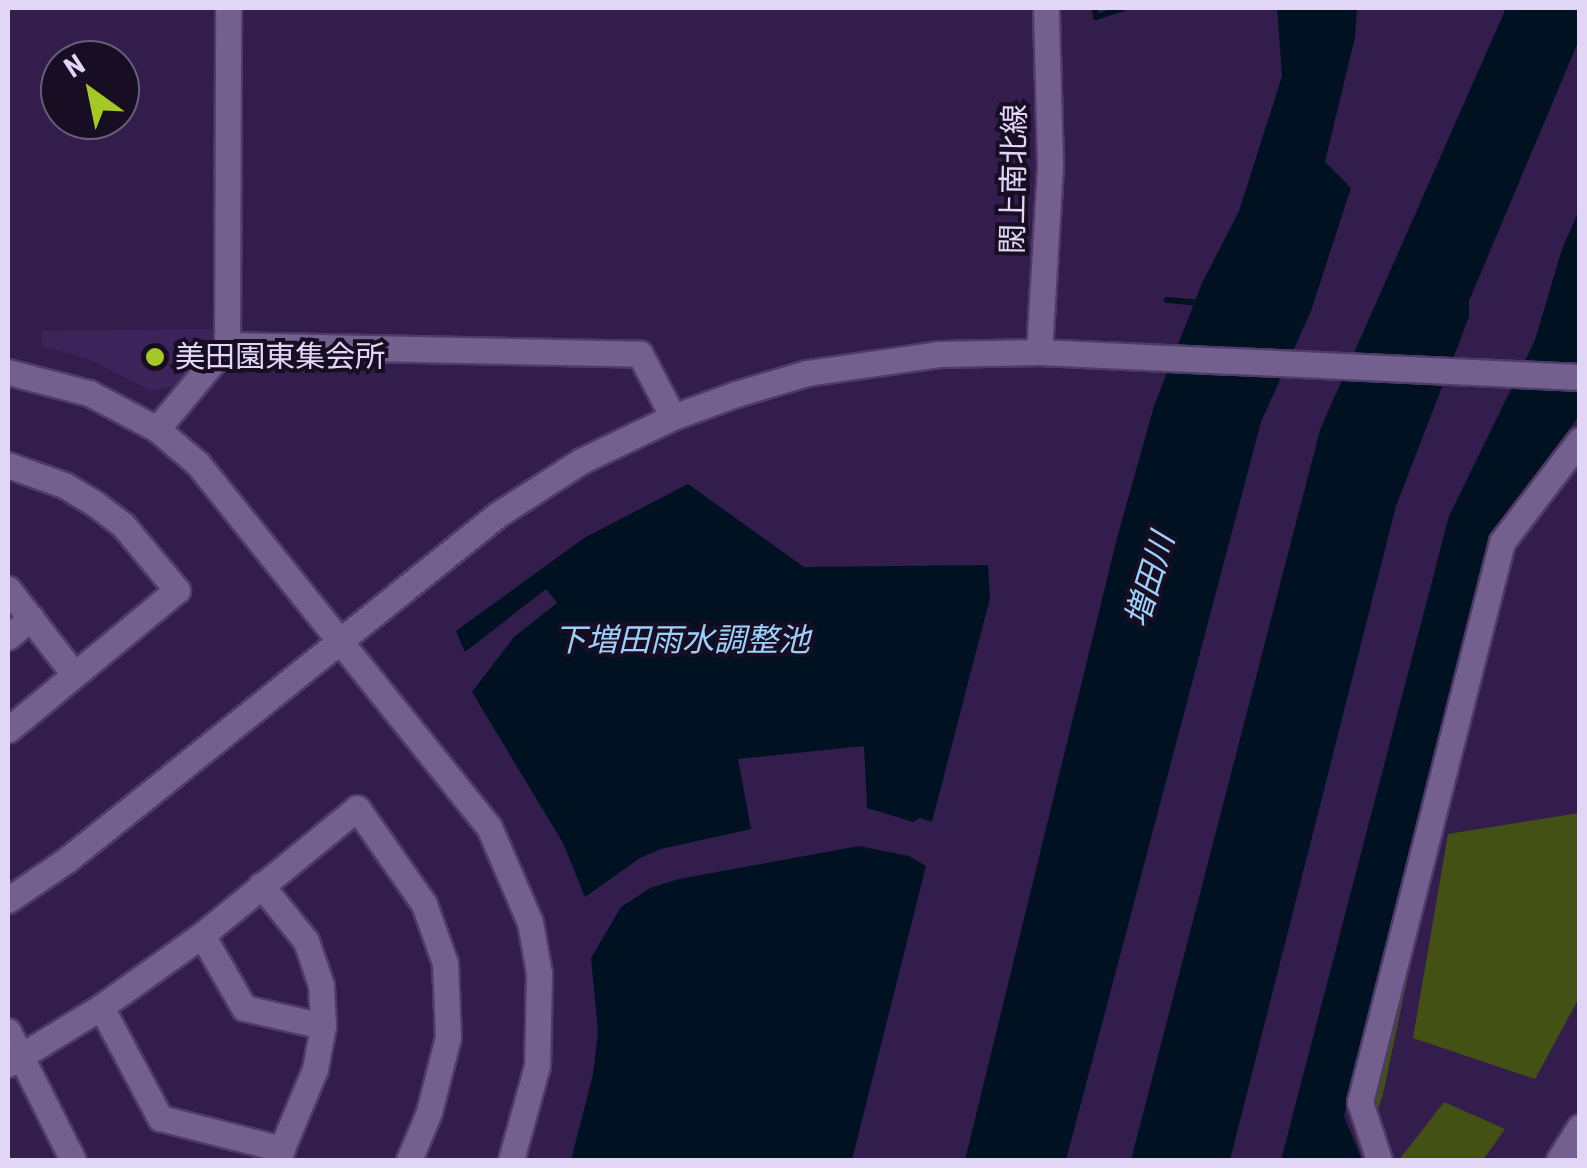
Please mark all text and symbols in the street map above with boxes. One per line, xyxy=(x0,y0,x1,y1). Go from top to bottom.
north arrow xyxy=(40,40,140,140)
text: N xyxy=(58,48,91,85)
street label: 閖上南北線 xyxy=(995,104,1033,254)
place label: 美田園東集会所 xyxy=(175,339,385,375)
marker: 美田園東集会所 xyxy=(144,346,166,368)
water label: 増田川 xyxy=(1118,528,1182,632)
water label: 下増田雨水調整池 xyxy=(554,621,810,659)

